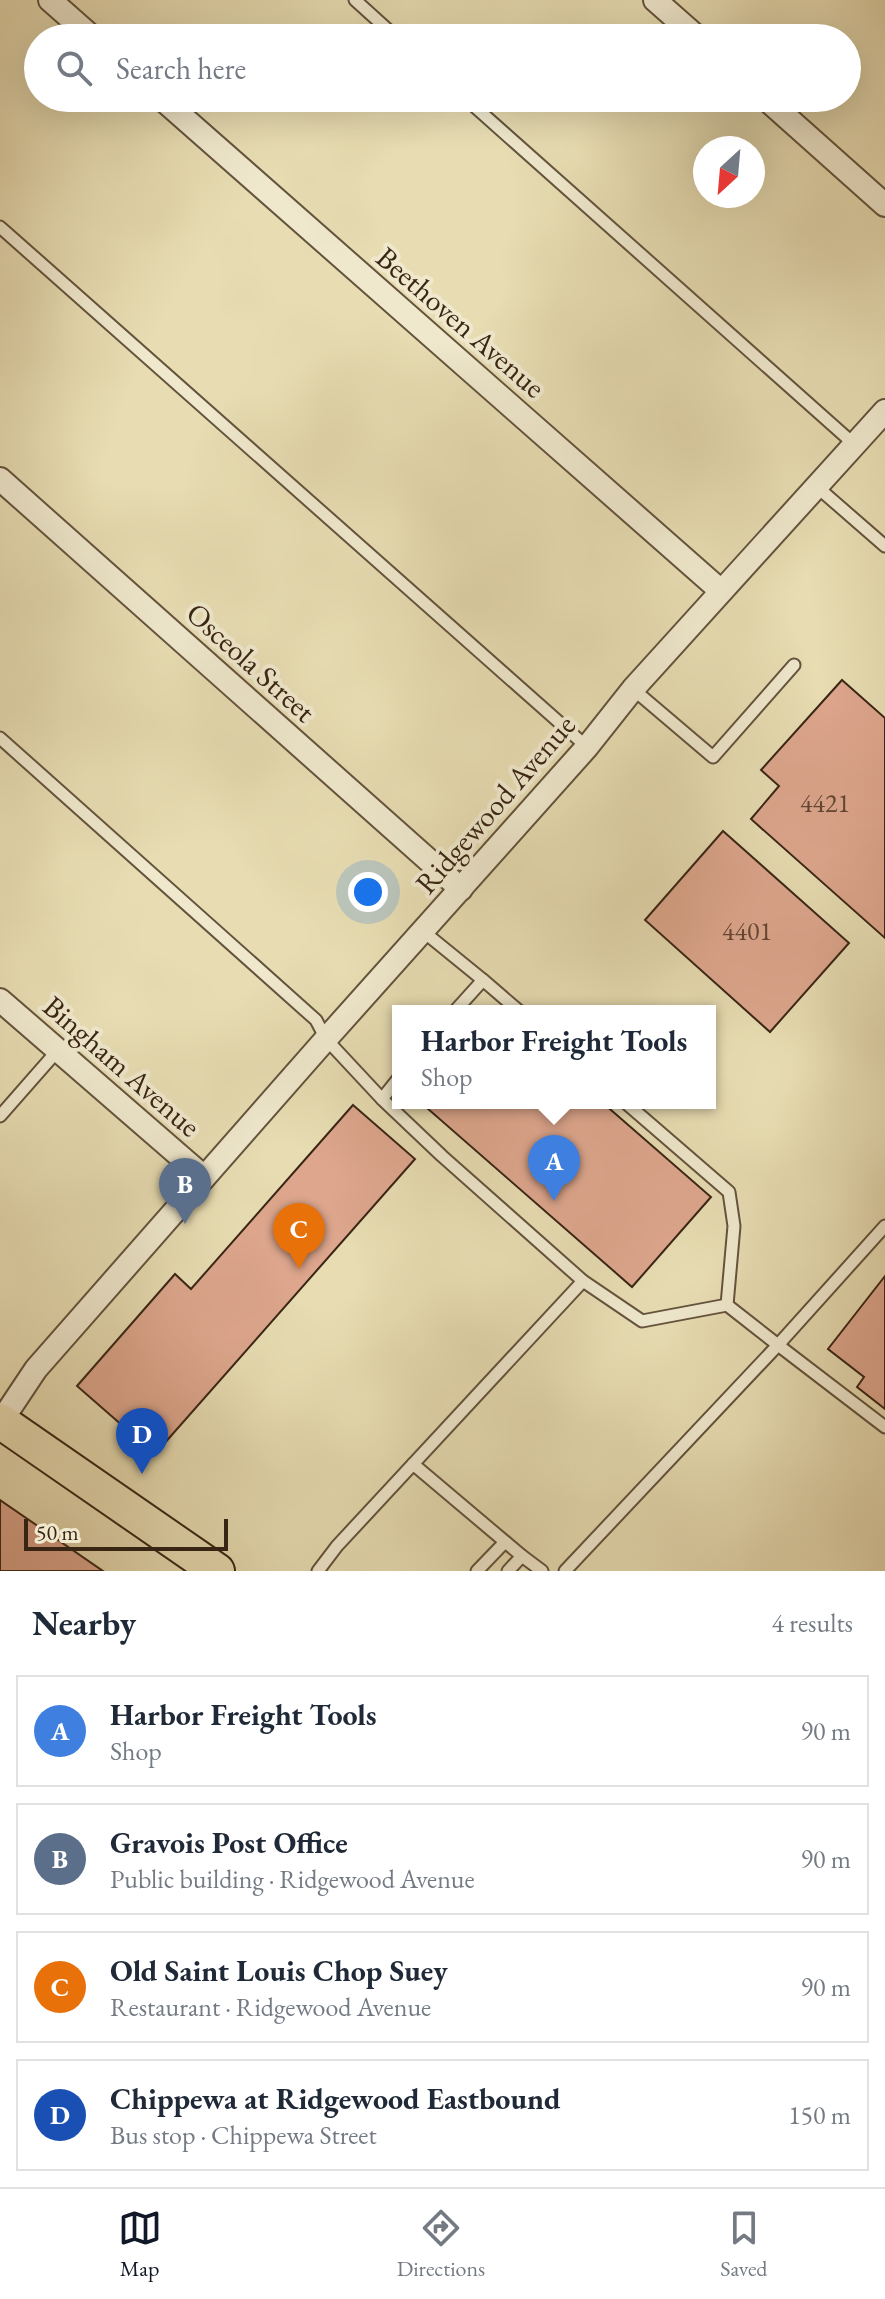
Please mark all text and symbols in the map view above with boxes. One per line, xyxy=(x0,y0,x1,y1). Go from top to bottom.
search box xyxy=(24,24,861,112)
icon: search xyxy=(52,46,96,90)
text: Search here xyxy=(116,49,246,88)
north arrow xyxy=(693,136,765,208)
street label: Beethoven Avenue xyxy=(368,238,554,406)
street label: Osceola Street xyxy=(178,594,324,731)
street label: Ridgewood Avenue xyxy=(406,706,584,902)
house number: 4421 xyxy=(800,786,850,820)
your location xyxy=(348,872,388,912)
house number: 4401 xyxy=(722,914,772,948)
street label: Bingham Avenue xyxy=(35,987,209,1145)
popup xyxy=(392,1005,716,1109)
text: Harbor Freight Tools xyxy=(421,1021,687,1060)
text: Shop xyxy=(421,1060,473,1094)
pin: A xyxy=(528,1135,580,1201)
pin: B xyxy=(159,1158,211,1224)
pin: C xyxy=(273,1203,325,1269)
pin: D xyxy=(116,1408,168,1474)
scale bar xyxy=(24,1515,228,1551)
text: 50 m xyxy=(36,1518,79,1547)
text: Nearby xyxy=(32,1601,136,1645)
text: 4 results xyxy=(772,1606,853,1640)
text: Harbor Freight Tools xyxy=(110,1695,377,1734)
text: A xyxy=(51,1714,69,1748)
text: 90 m xyxy=(801,1714,851,1748)
text: Shop xyxy=(110,1734,162,1768)
text: Gravois Post Office xyxy=(110,1823,348,1862)
text: B xyxy=(52,1842,68,1876)
text: 90 m xyxy=(801,1842,851,1876)
text: Public building · Ridgewood Avenue xyxy=(110,1862,475,1896)
text: Old Saint Louis Chop Suey xyxy=(110,1951,448,1990)
text: C xyxy=(51,1970,69,2004)
text: 90 m xyxy=(801,1970,851,2004)
text: Restaurant · Ridgewood Avenue xyxy=(110,1990,431,2024)
text: Chippewa at Ridgewood Eastbound xyxy=(110,2079,561,2118)
text: D xyxy=(50,2098,70,2132)
text: 150 m xyxy=(788,2098,851,2132)
text: Bus stop · Chippewa Street xyxy=(110,2118,377,2152)
tab: Map xyxy=(118,2206,162,2283)
tab: Directions xyxy=(397,2206,485,2283)
tab: Saved xyxy=(720,2206,767,2283)

